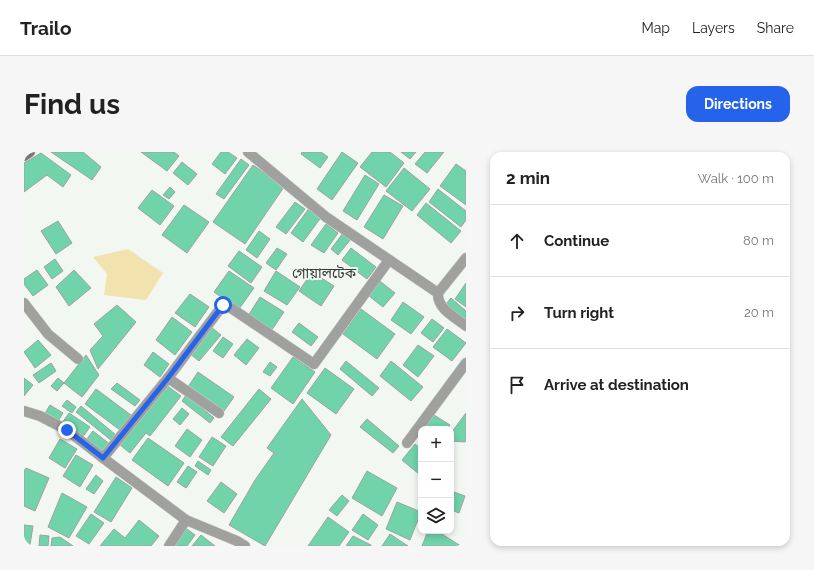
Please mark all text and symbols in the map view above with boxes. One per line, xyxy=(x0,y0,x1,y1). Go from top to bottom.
text: Trailo xyxy=(20,17,71,39)
text: Map xyxy=(642,20,670,36)
text: Layers xyxy=(692,20,735,36)
text: Share xyxy=(757,20,794,36)
button: Directions xyxy=(686,86,790,122)
text: Find us xyxy=(24,88,120,121)
text: 2 min xyxy=(506,168,550,188)
text: Walk · 100 m xyxy=(698,171,774,186)
icon: ahead xyxy=(506,230,528,252)
text: Continue xyxy=(544,232,609,250)
text: 80 m xyxy=(743,233,774,248)
district label: গোয়ালটেক xyxy=(292,265,357,281)
route start xyxy=(214,296,232,314)
icon: right xyxy=(506,302,528,324)
text: Turn right xyxy=(544,304,614,322)
text: 20 m xyxy=(744,305,774,320)
icon: arrive xyxy=(506,374,528,396)
text: Arrive at destination xyxy=(544,376,689,394)
route end xyxy=(58,421,76,439)
map controls xyxy=(418,426,454,534)
button: + xyxy=(418,426,454,462)
button: − xyxy=(418,462,454,498)
button: layers xyxy=(418,498,454,534)

